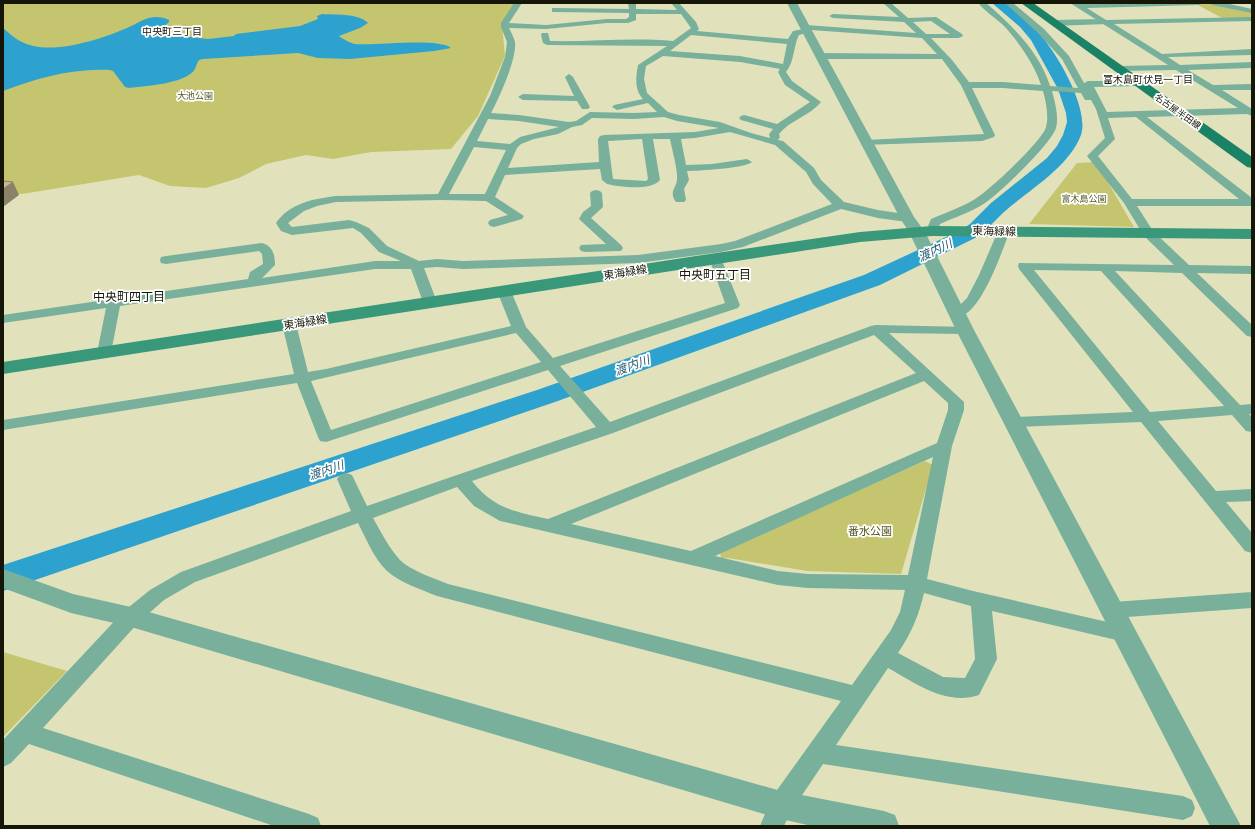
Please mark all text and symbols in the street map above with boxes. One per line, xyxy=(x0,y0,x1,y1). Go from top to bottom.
district label: 中央町三丁目 xyxy=(142,25,202,38)
district label: 富木島町伏見一丁目 xyxy=(1103,73,1193,86)
park label: 大池公園 xyxy=(177,90,213,101)
street label: 名古屋半田線 xyxy=(1153,91,1204,132)
park label: 富木島公園 xyxy=(1061,193,1107,204)
street label: 東海緑線 xyxy=(972,224,1016,238)
water label: 渡内川 xyxy=(916,235,956,264)
street label: 東海緑線 xyxy=(602,262,648,282)
district label: 中央町五丁目 xyxy=(679,267,751,282)
district label: 中央町四丁目 xyxy=(93,289,165,304)
street label: 東海緑線 xyxy=(282,312,328,332)
water label: 渡内川 xyxy=(613,351,653,378)
water label: 渡内川 xyxy=(307,456,347,483)
park label: 番水公園 xyxy=(848,524,892,538)

